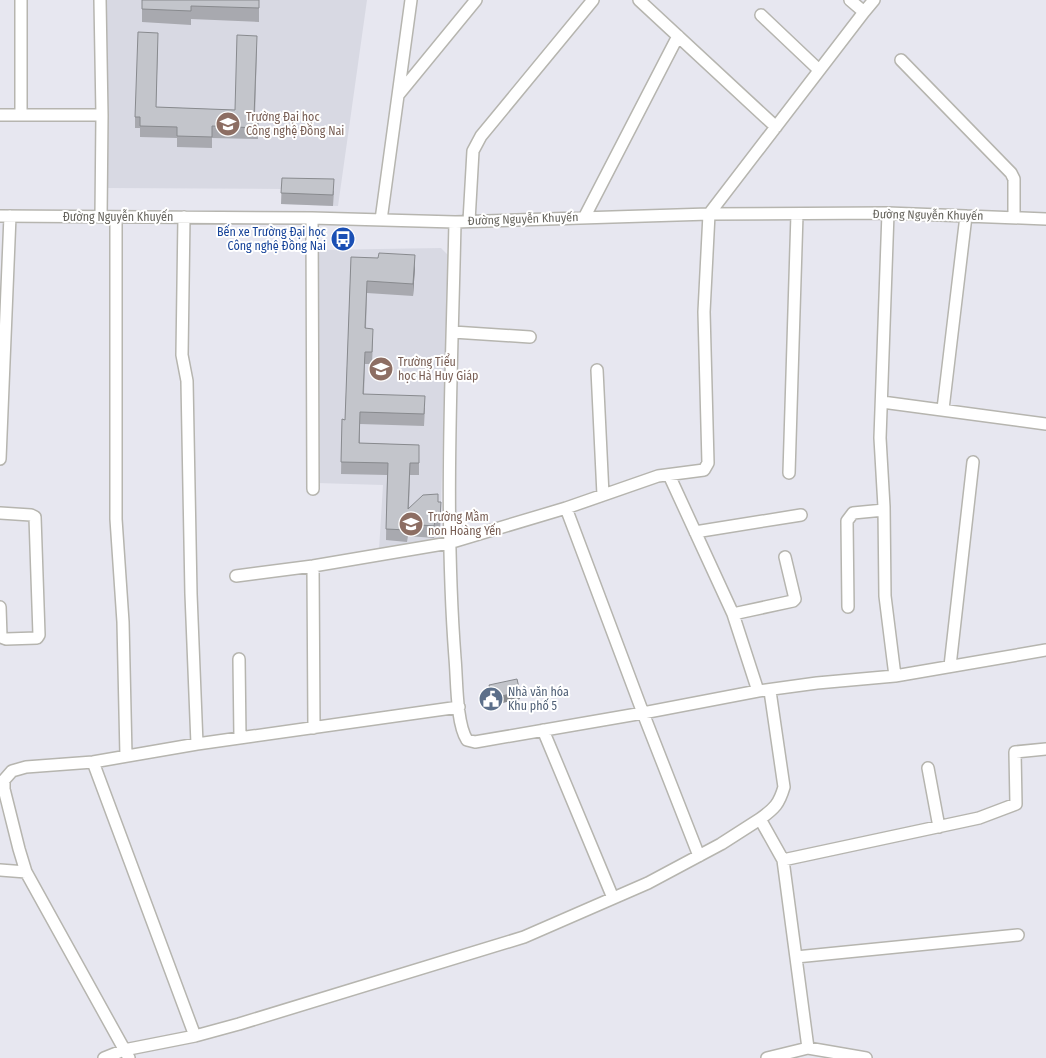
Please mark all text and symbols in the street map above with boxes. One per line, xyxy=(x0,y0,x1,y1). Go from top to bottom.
place label: Trường Đại học Công nghệ Đồng Nai xyxy=(246,110,344,138)
school or university icon: Trường Đại học Công nghệ Đồng Nai xyxy=(215,111,241,137)
street label: Đường Nguyễn Khuyến xyxy=(873,206,984,223)
street label: Đường Nguyễn Khuyến xyxy=(63,209,173,224)
street label: Đường Nguyễn Khuyến xyxy=(467,209,579,228)
place label: Bến xe Trường Đại học Công nghệ Đồng Nai xyxy=(217,224,326,253)
bus stop icon: Bến xe Trường Đại học Công nghệ Đồng Nai xyxy=(330,226,356,252)
place label: Trường Tiểu học Hà Huy Giáp xyxy=(398,353,478,383)
school or university icon: Trường Tiểu học Hà Huy Giáp xyxy=(368,356,394,382)
place label: Trường Mầm non Hoàng Yến xyxy=(428,509,501,538)
school or university icon: Trường Mầm non Hoàng Yến xyxy=(398,511,424,537)
place label: Nhà văn hóa Khu phố 5 xyxy=(508,685,569,713)
public building icon: Nhà văn hóa Khu phố 5 xyxy=(478,686,504,712)

